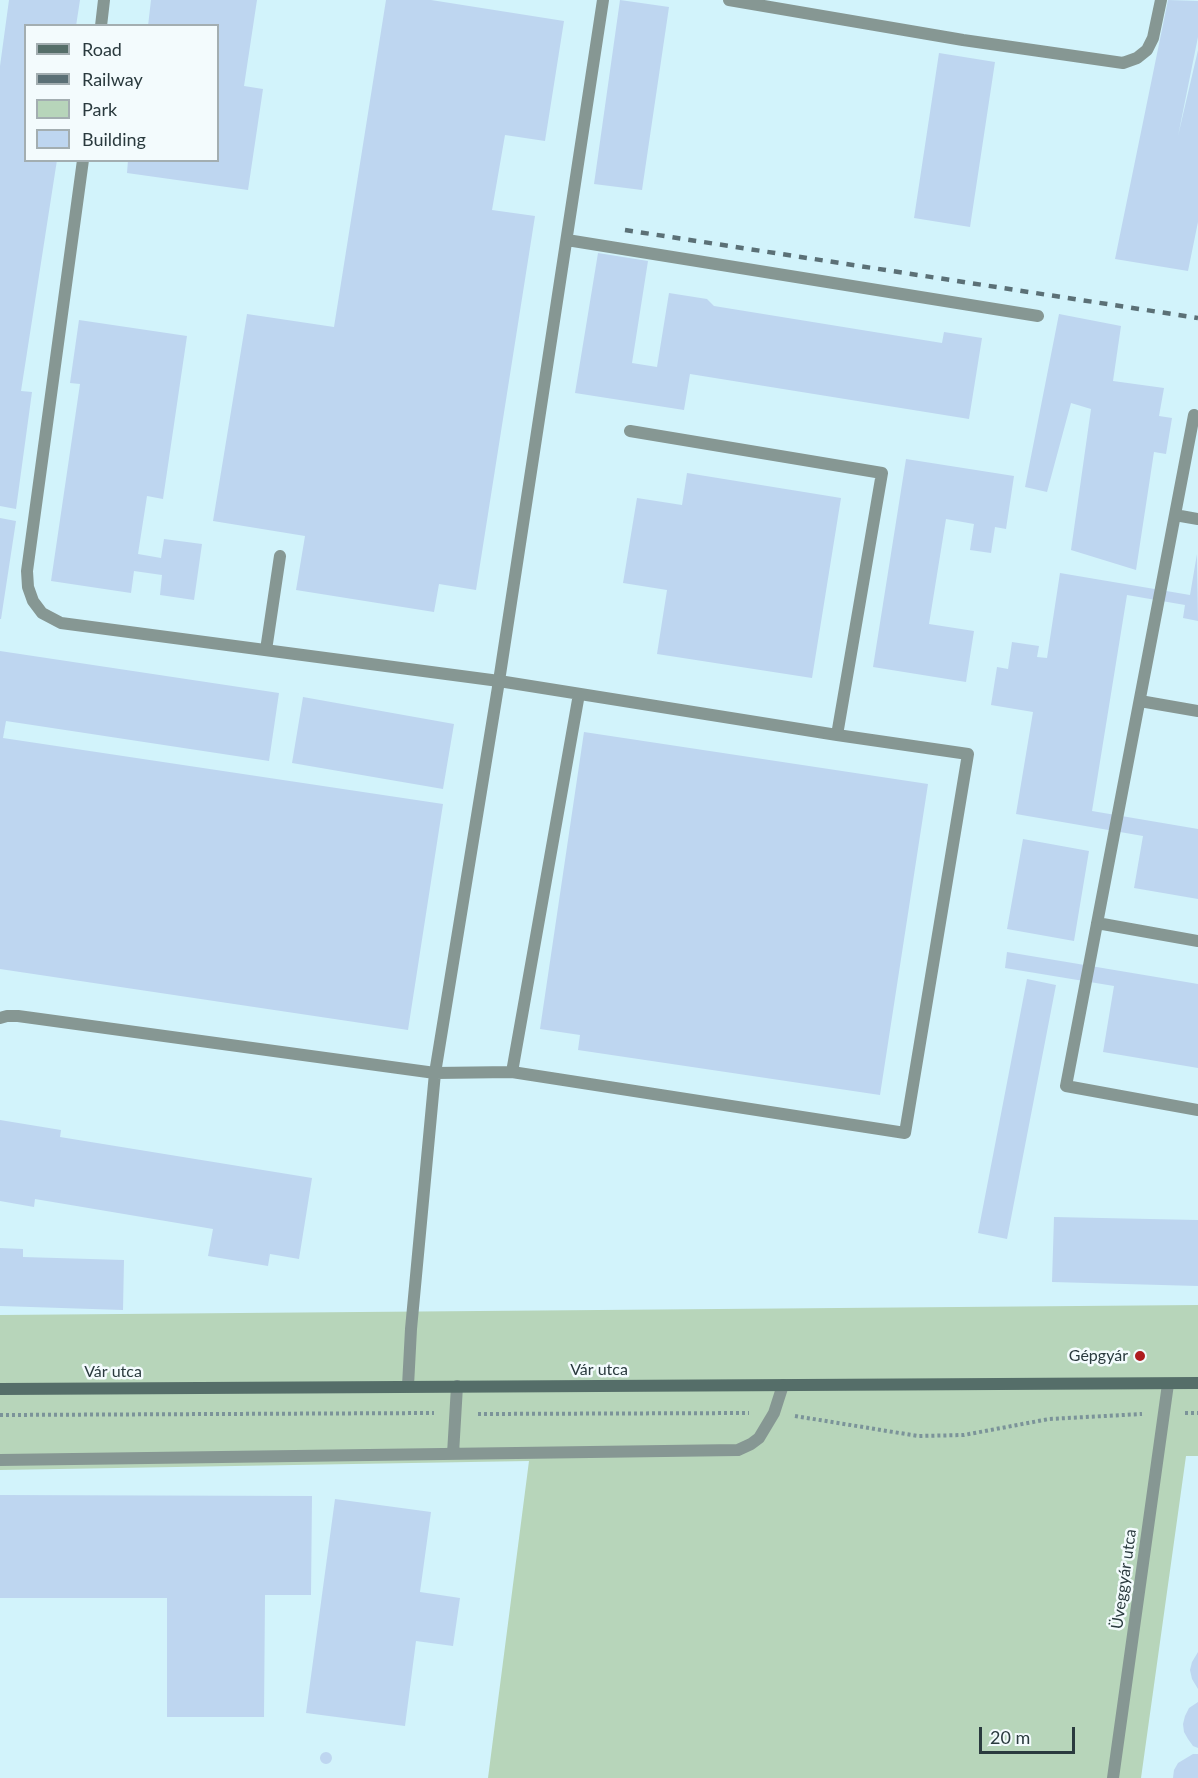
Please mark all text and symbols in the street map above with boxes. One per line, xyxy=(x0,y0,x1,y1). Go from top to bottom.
legend xyxy=(24,24,219,162)
text: Road xyxy=(82,38,122,60)
text: Railway xyxy=(82,68,143,90)
text: Park xyxy=(82,98,117,120)
text: Building xyxy=(82,128,146,150)
place label: Gépgyár xyxy=(1069,1346,1128,1366)
marker: Gépgyár xyxy=(1133,1349,1147,1363)
street label: Vár utca xyxy=(570,1360,628,1380)
street label: Vár utca xyxy=(84,1362,142,1382)
street label: Üveggyár utca xyxy=(1107,1528,1141,1630)
scale bar xyxy=(982,1715,1078,1753)
text: 20 m xyxy=(990,1726,1030,1748)

